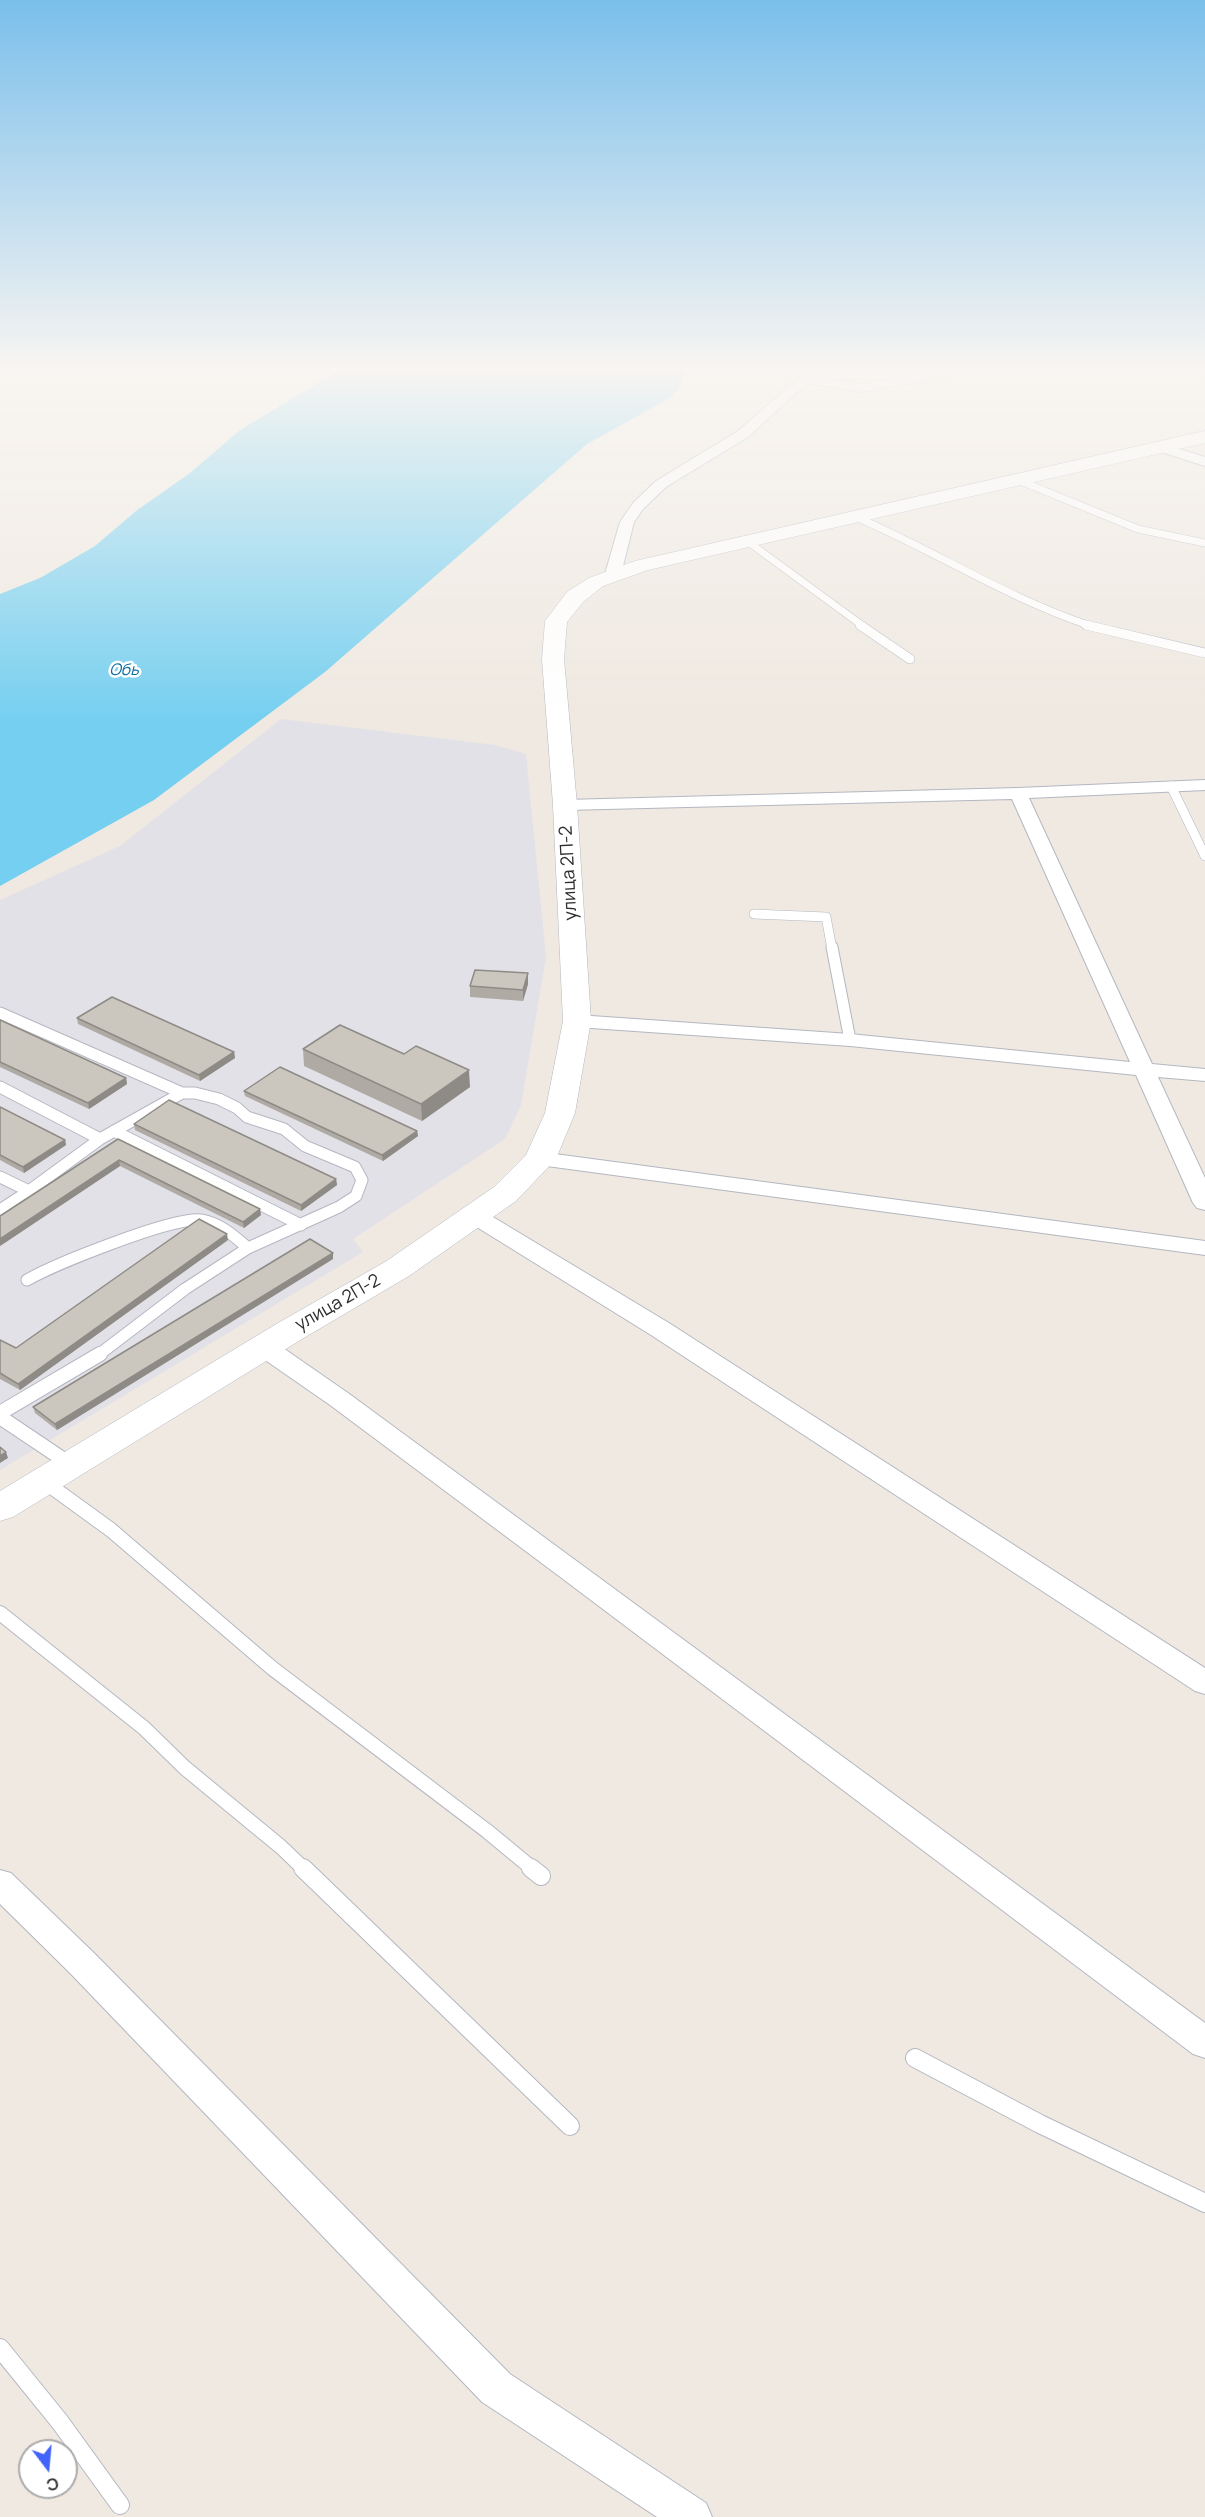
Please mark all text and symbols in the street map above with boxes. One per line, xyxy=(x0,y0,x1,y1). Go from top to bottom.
water label: Обь xyxy=(109,661,139,681)
street label: улица 2П-2 xyxy=(556,825,582,921)
street label: улица 2П-2 xyxy=(291,1270,385,1336)
north arrow xyxy=(18,2439,78,2499)
text: С xyxy=(44,2472,61,2497)

